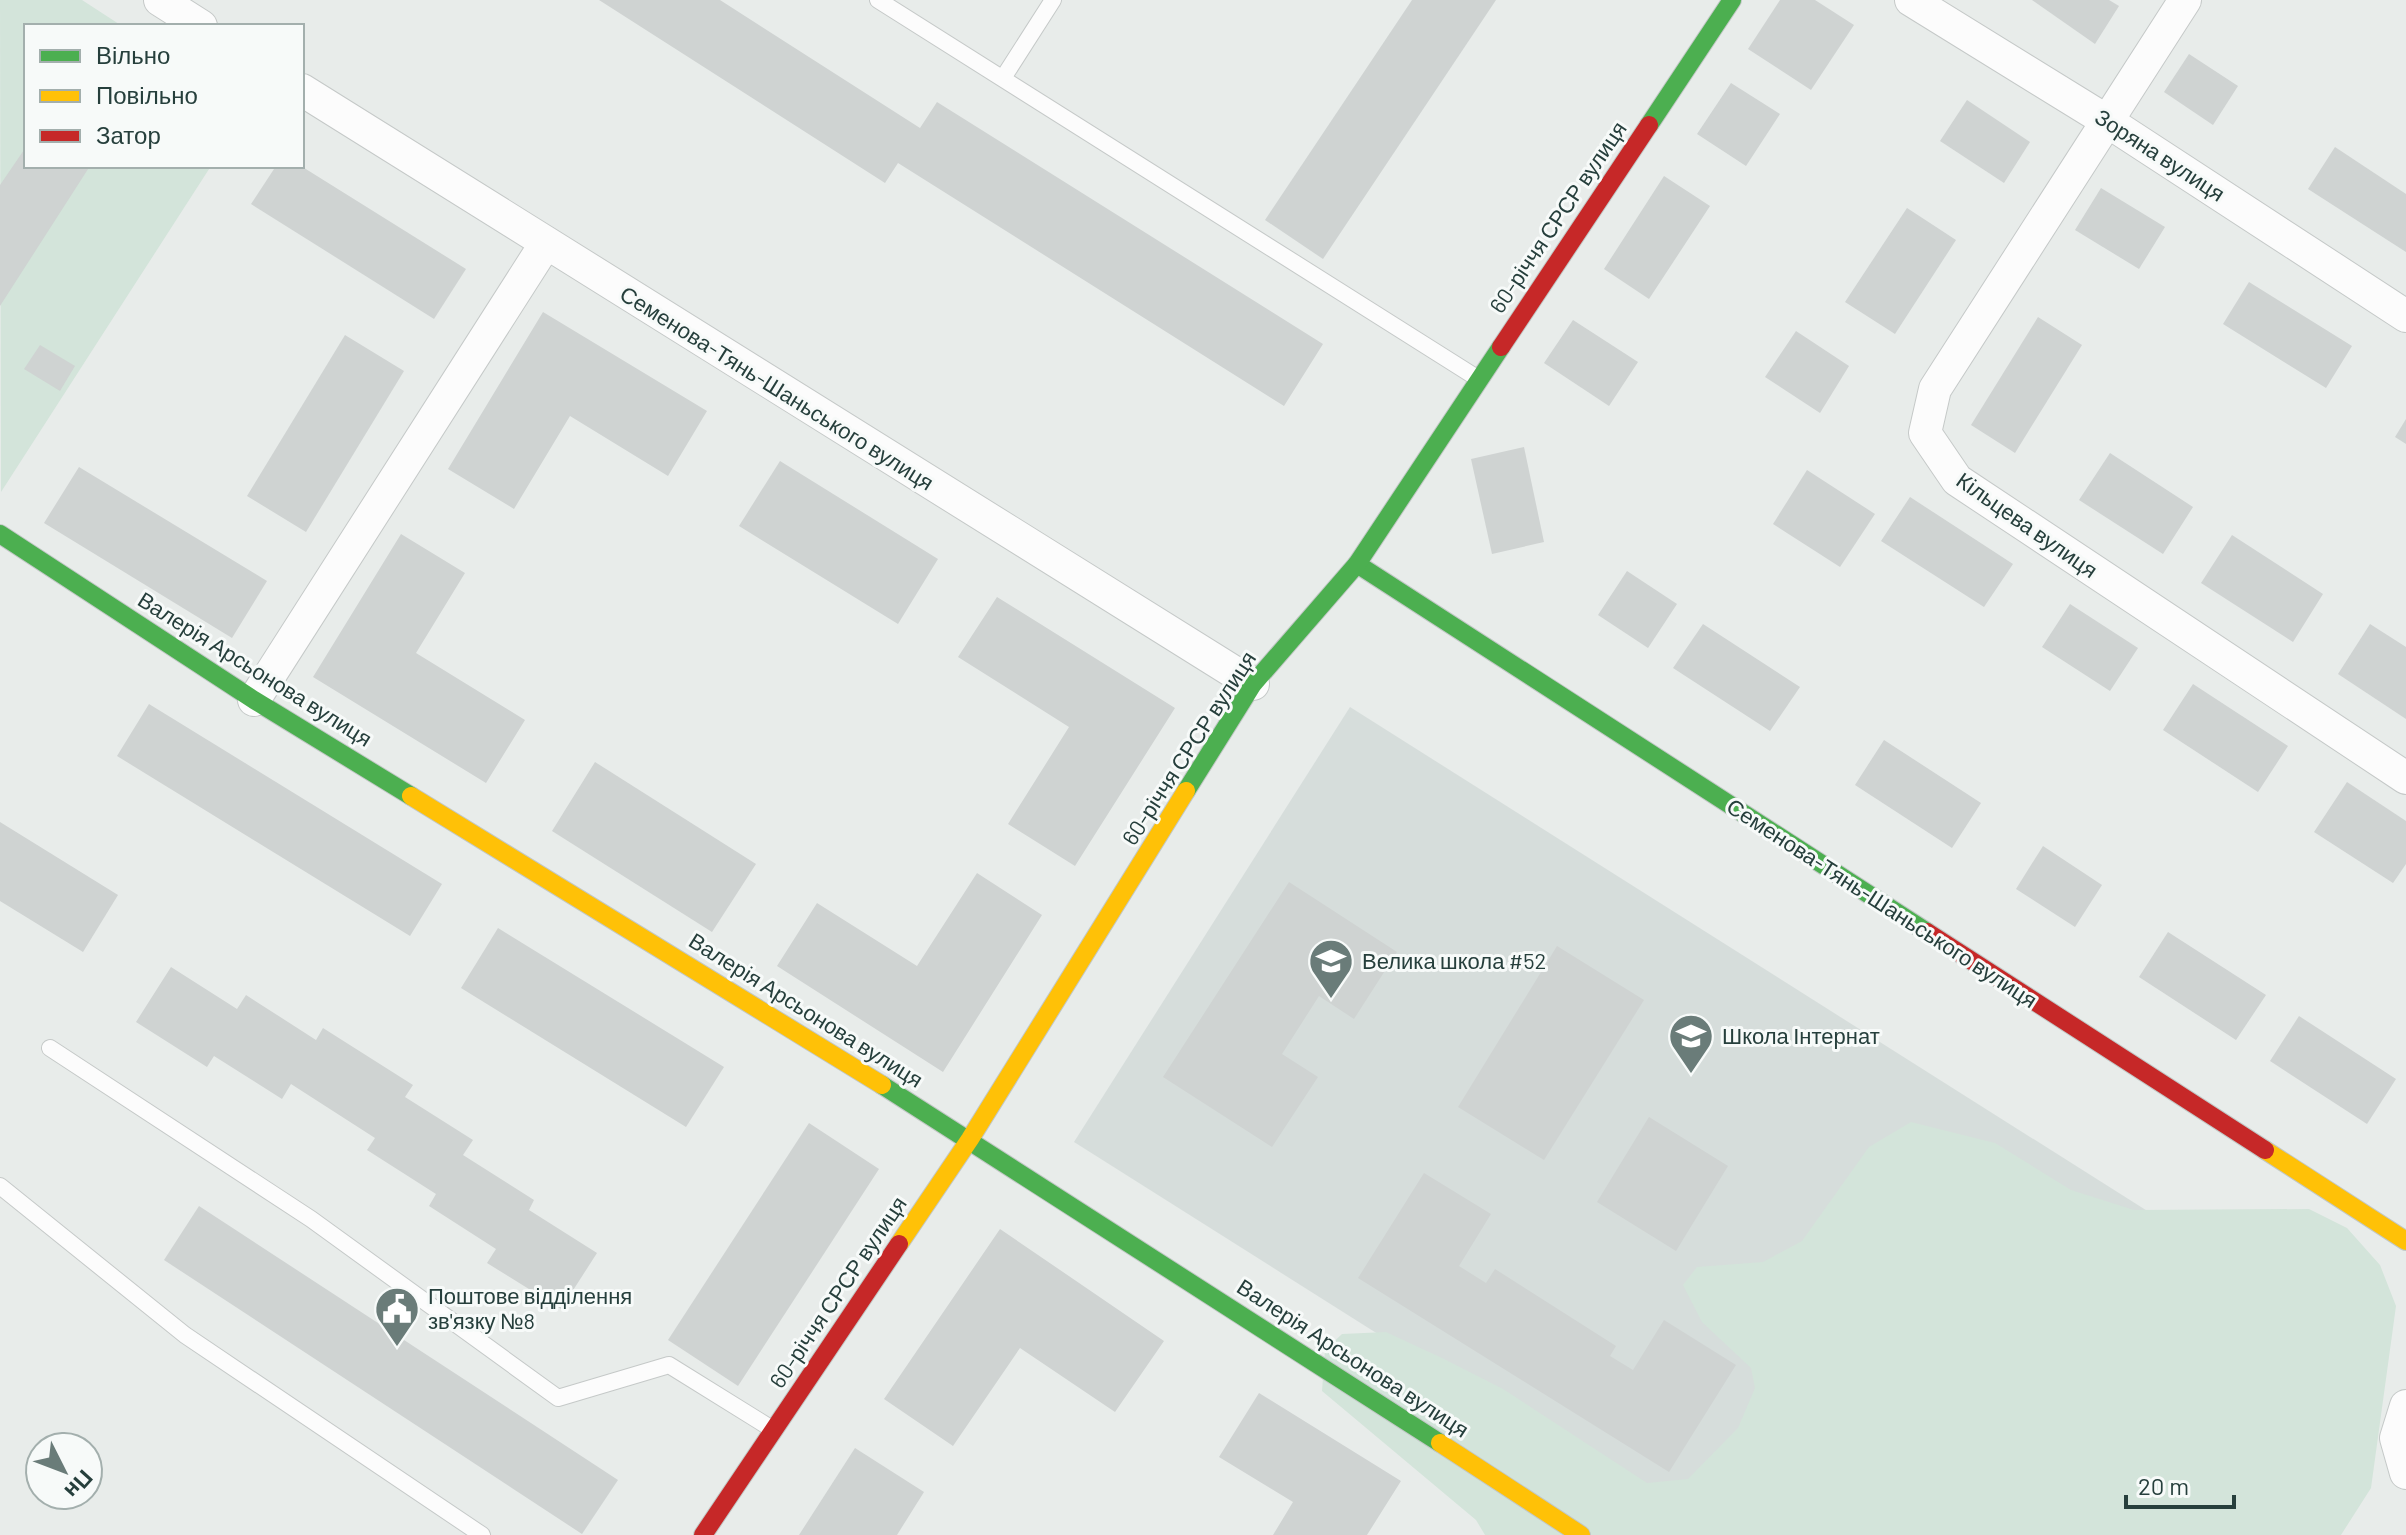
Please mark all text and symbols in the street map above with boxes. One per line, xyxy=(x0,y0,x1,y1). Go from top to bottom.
legend xyxy=(24,24,304,168)
text: Вільно xyxy=(96,40,170,69)
text: Повільно xyxy=(96,80,198,109)
street label: Зоряна вулиця xyxy=(2090,103,2230,207)
street label: 60-річчя СРСР вулиця xyxy=(1483,116,1632,318)
text: Затор xyxy=(96,120,161,149)
street label: Семенова-Тянь-Шаньського вулиця xyxy=(615,279,939,496)
street label: Кільцева вулиця xyxy=(1952,466,2103,583)
street label: Валерія Арсьонова вулиця xyxy=(133,585,377,752)
street label: 60-річчя СРСР вулиця xyxy=(1116,646,1261,850)
street label: Семенова-Тянь-Шаньського вулиця xyxy=(1722,792,2043,1013)
street label: Валерія Арсьонова вулиця xyxy=(684,926,928,1093)
school or university icon: Велика школа #52 xyxy=(1307,937,1355,1000)
place label: Велика школа #52 xyxy=(1362,947,1546,973)
school or university icon: Школа Інтернат xyxy=(1667,1012,1715,1075)
place label: Школа Інтернат xyxy=(1722,1022,1880,1049)
street label: 60-річчя СРСР вулиця xyxy=(763,1191,912,1393)
street label: Валерія Арсьонова вулиця xyxy=(1232,1272,1474,1443)
place label: Поштове відділення зв'язку №8 xyxy=(428,1282,632,1334)
public building icon: Поштове відділення зв'язку №8 xyxy=(373,1285,421,1348)
north arrow xyxy=(24,1431,104,1511)
scale bar xyxy=(2126,1459,2234,1509)
text: Пн xyxy=(60,1466,99,1505)
text: 20 m xyxy=(2138,1471,2189,1500)

